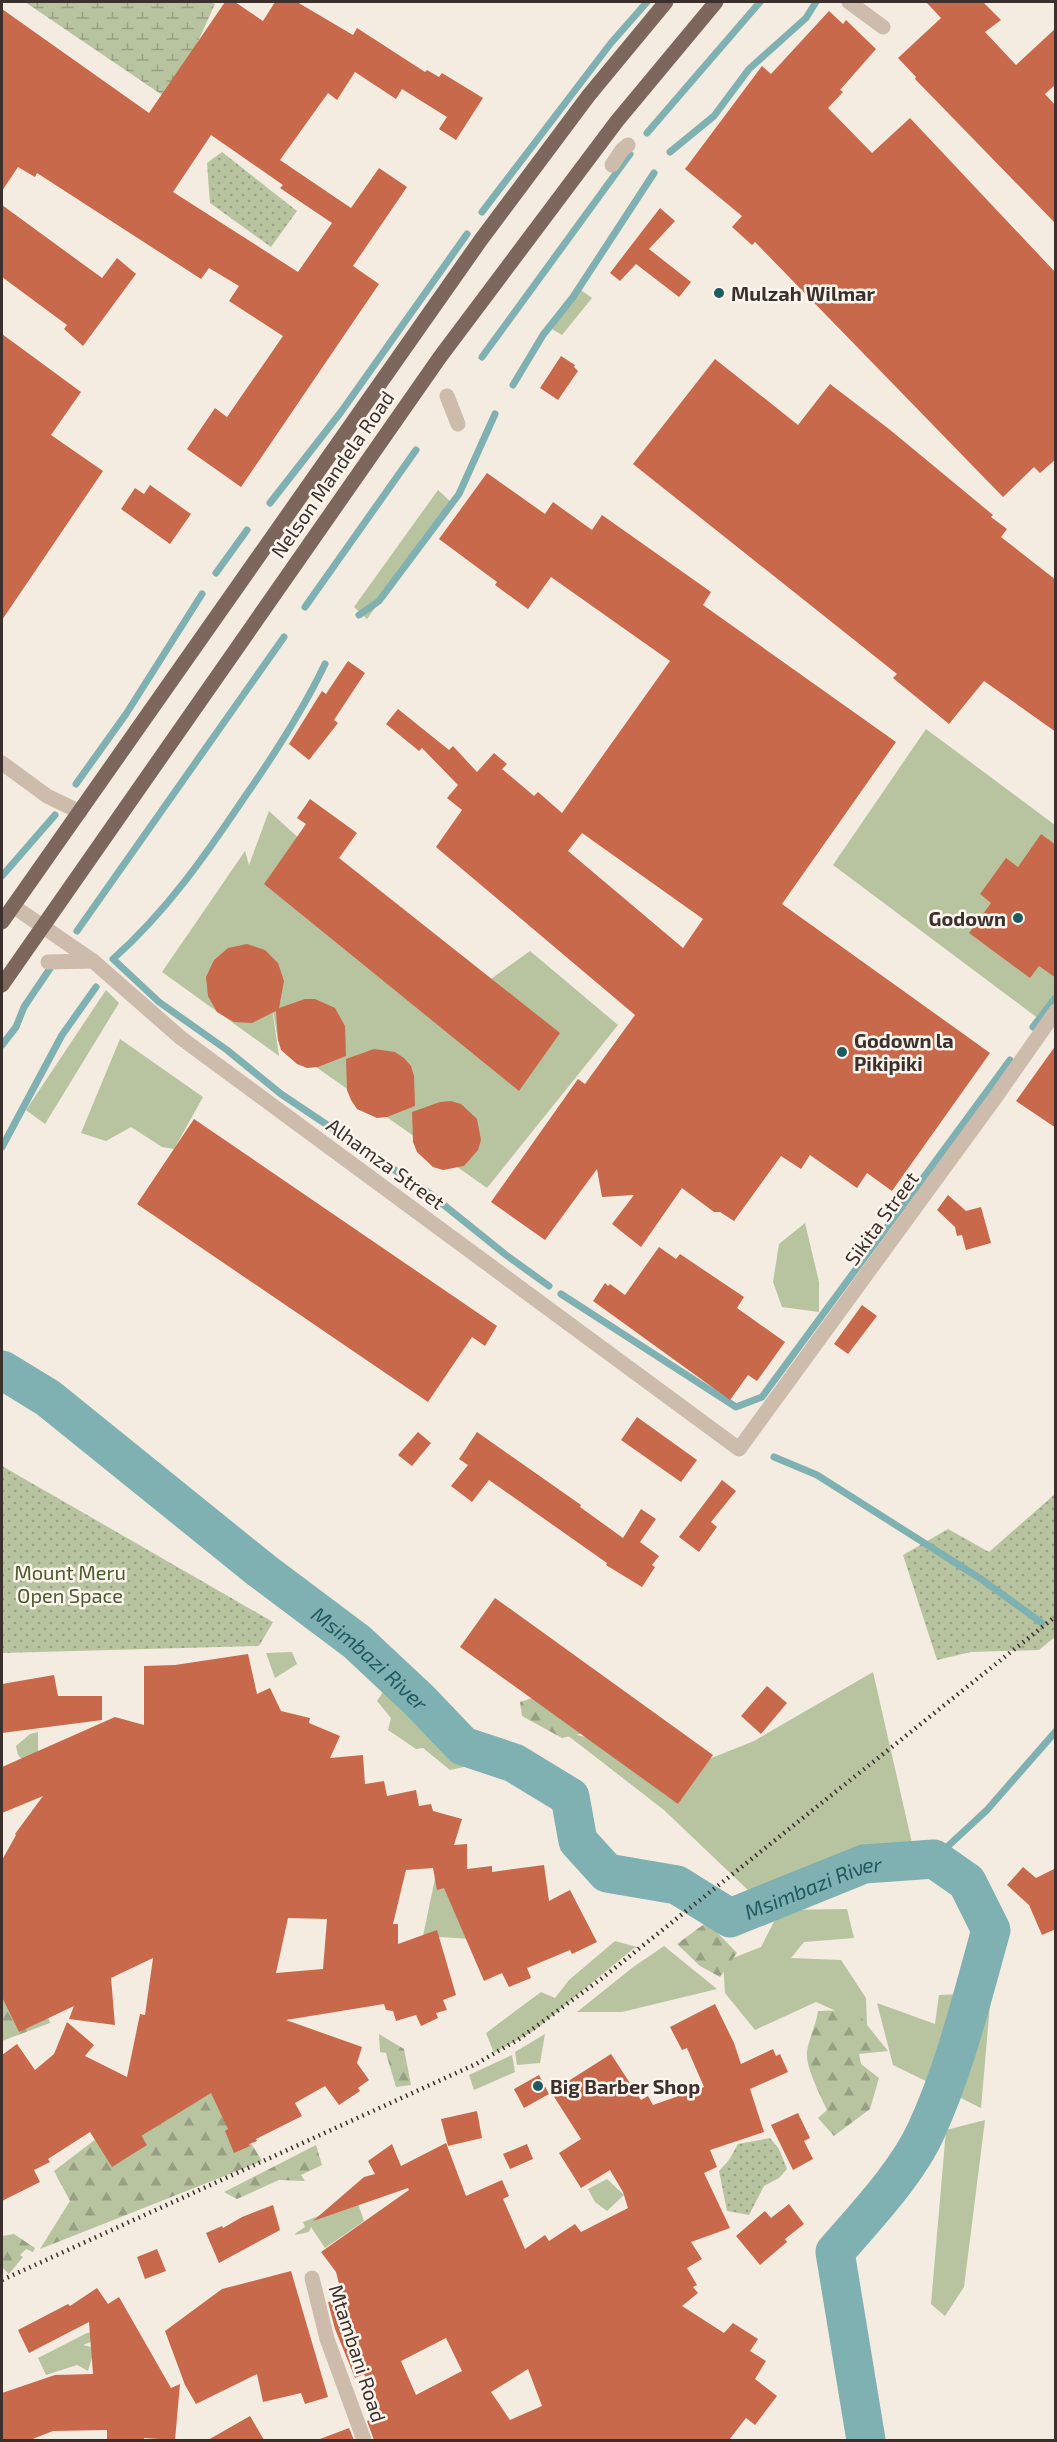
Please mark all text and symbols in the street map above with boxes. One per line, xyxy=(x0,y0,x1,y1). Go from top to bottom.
place label: Mulzah Wilmar xyxy=(731,281,875,305)
marker: Mulzah Wilmar xyxy=(712,286,726,300)
street label: Nelson Mandela Road xyxy=(265,386,399,562)
place label: Godown xyxy=(929,906,1006,930)
marker: Godown xyxy=(1011,911,1025,925)
place label: Godown la Pikipiki xyxy=(854,1028,954,1075)
marker: Godown la Pikipiki xyxy=(835,1045,849,1059)
street label: Alhamza Street xyxy=(322,1112,450,1214)
street label: Sikita Street xyxy=(839,1166,923,1270)
park label: Mount Meru Open Space xyxy=(14,1560,126,1607)
water label: Msimbazi River xyxy=(307,1600,434,1715)
water label: Msimbazi River xyxy=(740,1850,883,1924)
place label: Big Barber Shop xyxy=(550,2074,700,2098)
marker: Big Barber Shop xyxy=(531,2079,545,2093)
street label: Mtambani Road xyxy=(324,2281,392,2425)

